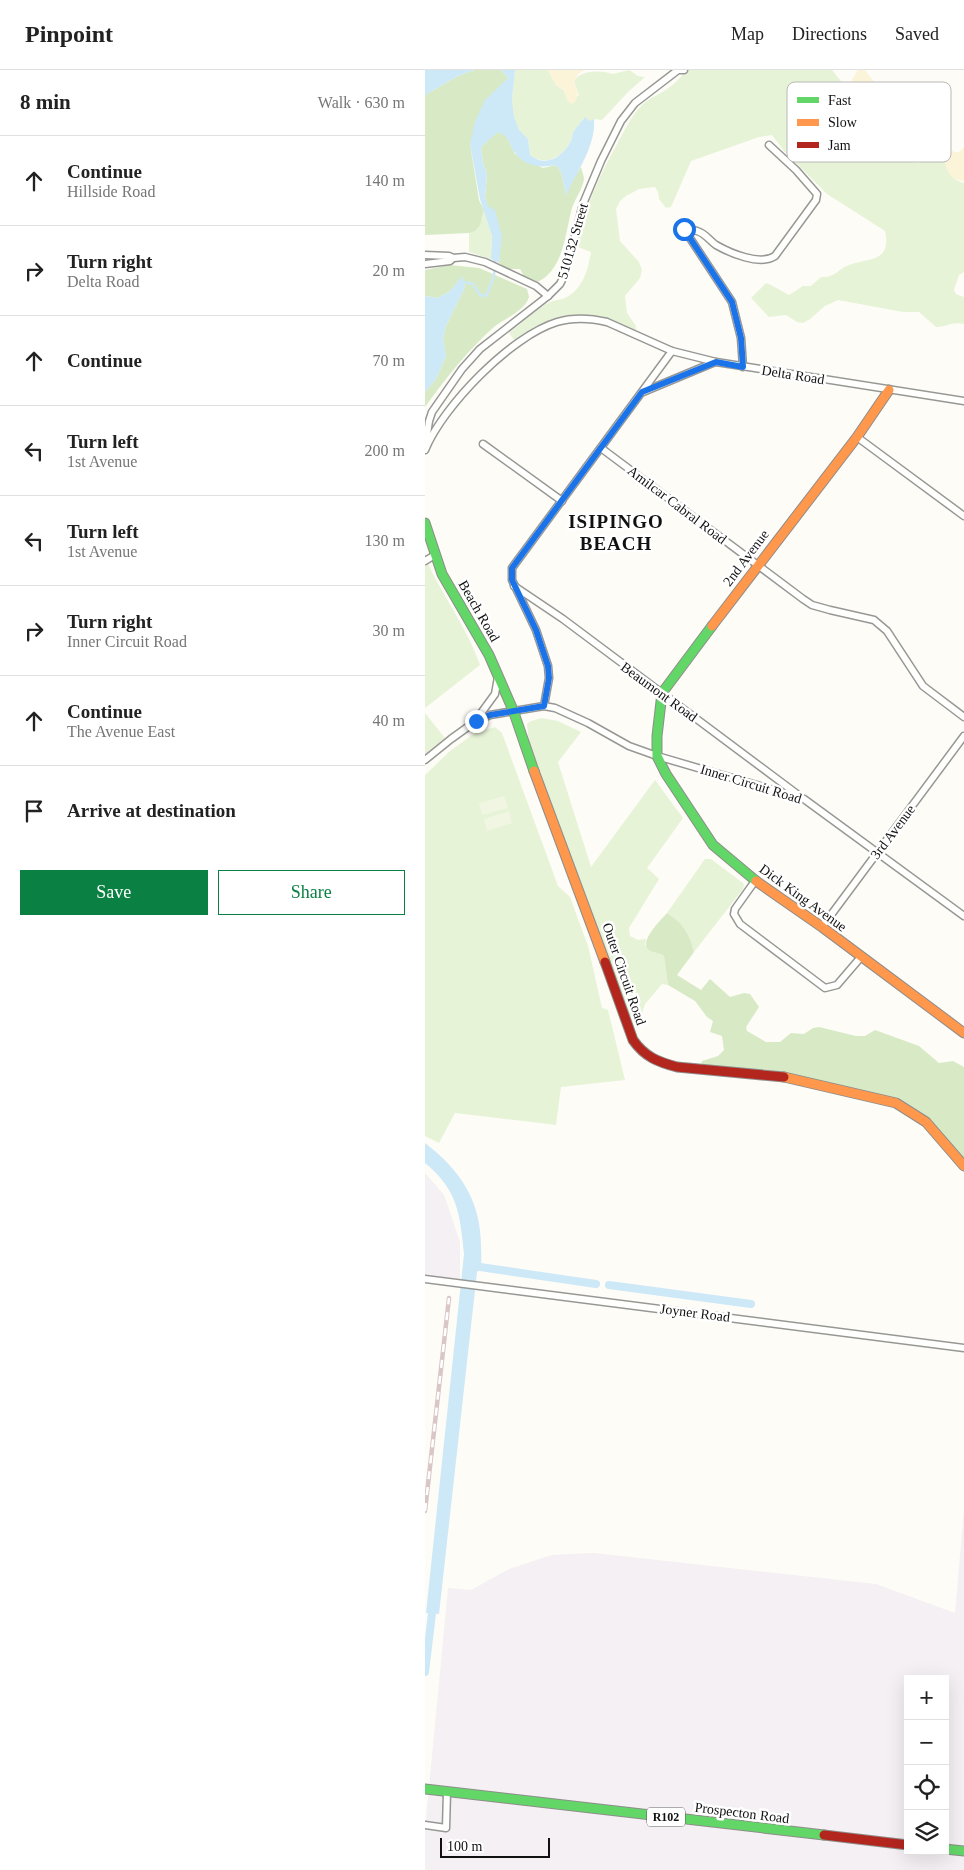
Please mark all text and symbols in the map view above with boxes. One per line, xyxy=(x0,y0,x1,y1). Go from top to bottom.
text: Pinpoint xyxy=(25,21,113,47)
text: Map xyxy=(731,24,764,44)
text: Directions xyxy=(792,24,867,44)
text: Saved xyxy=(895,24,939,44)
legend xyxy=(787,82,951,162)
text: 8 min xyxy=(20,90,71,114)
text: Fast xyxy=(828,93,851,108)
text: Walk · 630 m xyxy=(318,94,405,111)
text: Slow xyxy=(828,115,858,130)
text: Jam xyxy=(828,138,851,153)
text: Continue xyxy=(67,161,142,182)
icon: ahead xyxy=(20,167,48,195)
text: 140 m xyxy=(365,172,405,189)
text: Hillside Road xyxy=(67,183,155,200)
street label: 510132 Street xyxy=(555,201,591,281)
route start xyxy=(673,218,696,241)
text: Turn right xyxy=(67,251,152,272)
icon: right xyxy=(20,257,48,285)
text: 20 m xyxy=(373,262,405,279)
text: Delta Road xyxy=(67,273,139,290)
icon: ahead xyxy=(20,347,48,375)
text: Continue xyxy=(67,350,142,371)
text: 70 m xyxy=(373,352,405,369)
street label: Delta Road xyxy=(761,363,825,387)
text: Turn left xyxy=(67,431,139,452)
icon: left xyxy=(20,437,48,465)
text: 200 m xyxy=(365,442,405,459)
text: 1st Avenue xyxy=(67,453,137,470)
street label: Amilcar Cabral Road xyxy=(625,463,729,547)
district label: ISIPINGO BEACH xyxy=(568,511,664,554)
text: Turn left xyxy=(67,521,139,542)
icon: left xyxy=(20,527,48,555)
street label: 2nd Avenue xyxy=(720,527,772,589)
text: 130 m xyxy=(365,532,405,549)
text: 1st Avenue xyxy=(67,543,137,560)
street label: Beach Road xyxy=(455,578,503,644)
text: Turn right xyxy=(67,611,152,632)
icon: right xyxy=(20,617,48,645)
text: 30 m xyxy=(373,622,405,639)
text: Inner Circuit Road xyxy=(67,633,187,650)
street label: Beaumont Road xyxy=(618,659,700,725)
text: Continue xyxy=(67,701,142,722)
icon: ahead xyxy=(20,707,48,735)
route end xyxy=(465,710,488,733)
text: 40 m xyxy=(373,712,405,729)
text: The Avenue East xyxy=(67,723,175,740)
street label: Inner Circuit Road xyxy=(699,761,803,807)
icon: arrive xyxy=(20,797,48,825)
text: Arrive at destination xyxy=(67,800,236,821)
street label: 3rd Avenue xyxy=(868,802,918,862)
street label: Dick King Avenue xyxy=(757,861,849,935)
button: Save xyxy=(20,870,208,915)
button: Share xyxy=(218,870,405,915)
street label: Outer Circuit Road xyxy=(599,921,649,1027)
street label: Joyner Road xyxy=(659,1301,731,1325)
map controls xyxy=(904,1675,949,1855)
button: + xyxy=(904,1675,949,1720)
button: − xyxy=(904,1720,949,1765)
button: locate xyxy=(904,1765,949,1810)
street label: Prospecton Road xyxy=(694,1800,790,1826)
road number: R102 xyxy=(647,1808,685,1826)
button: layers xyxy=(904,1810,949,1855)
scale bar xyxy=(440,1835,550,1858)
text: 100 m xyxy=(447,1839,482,1854)

